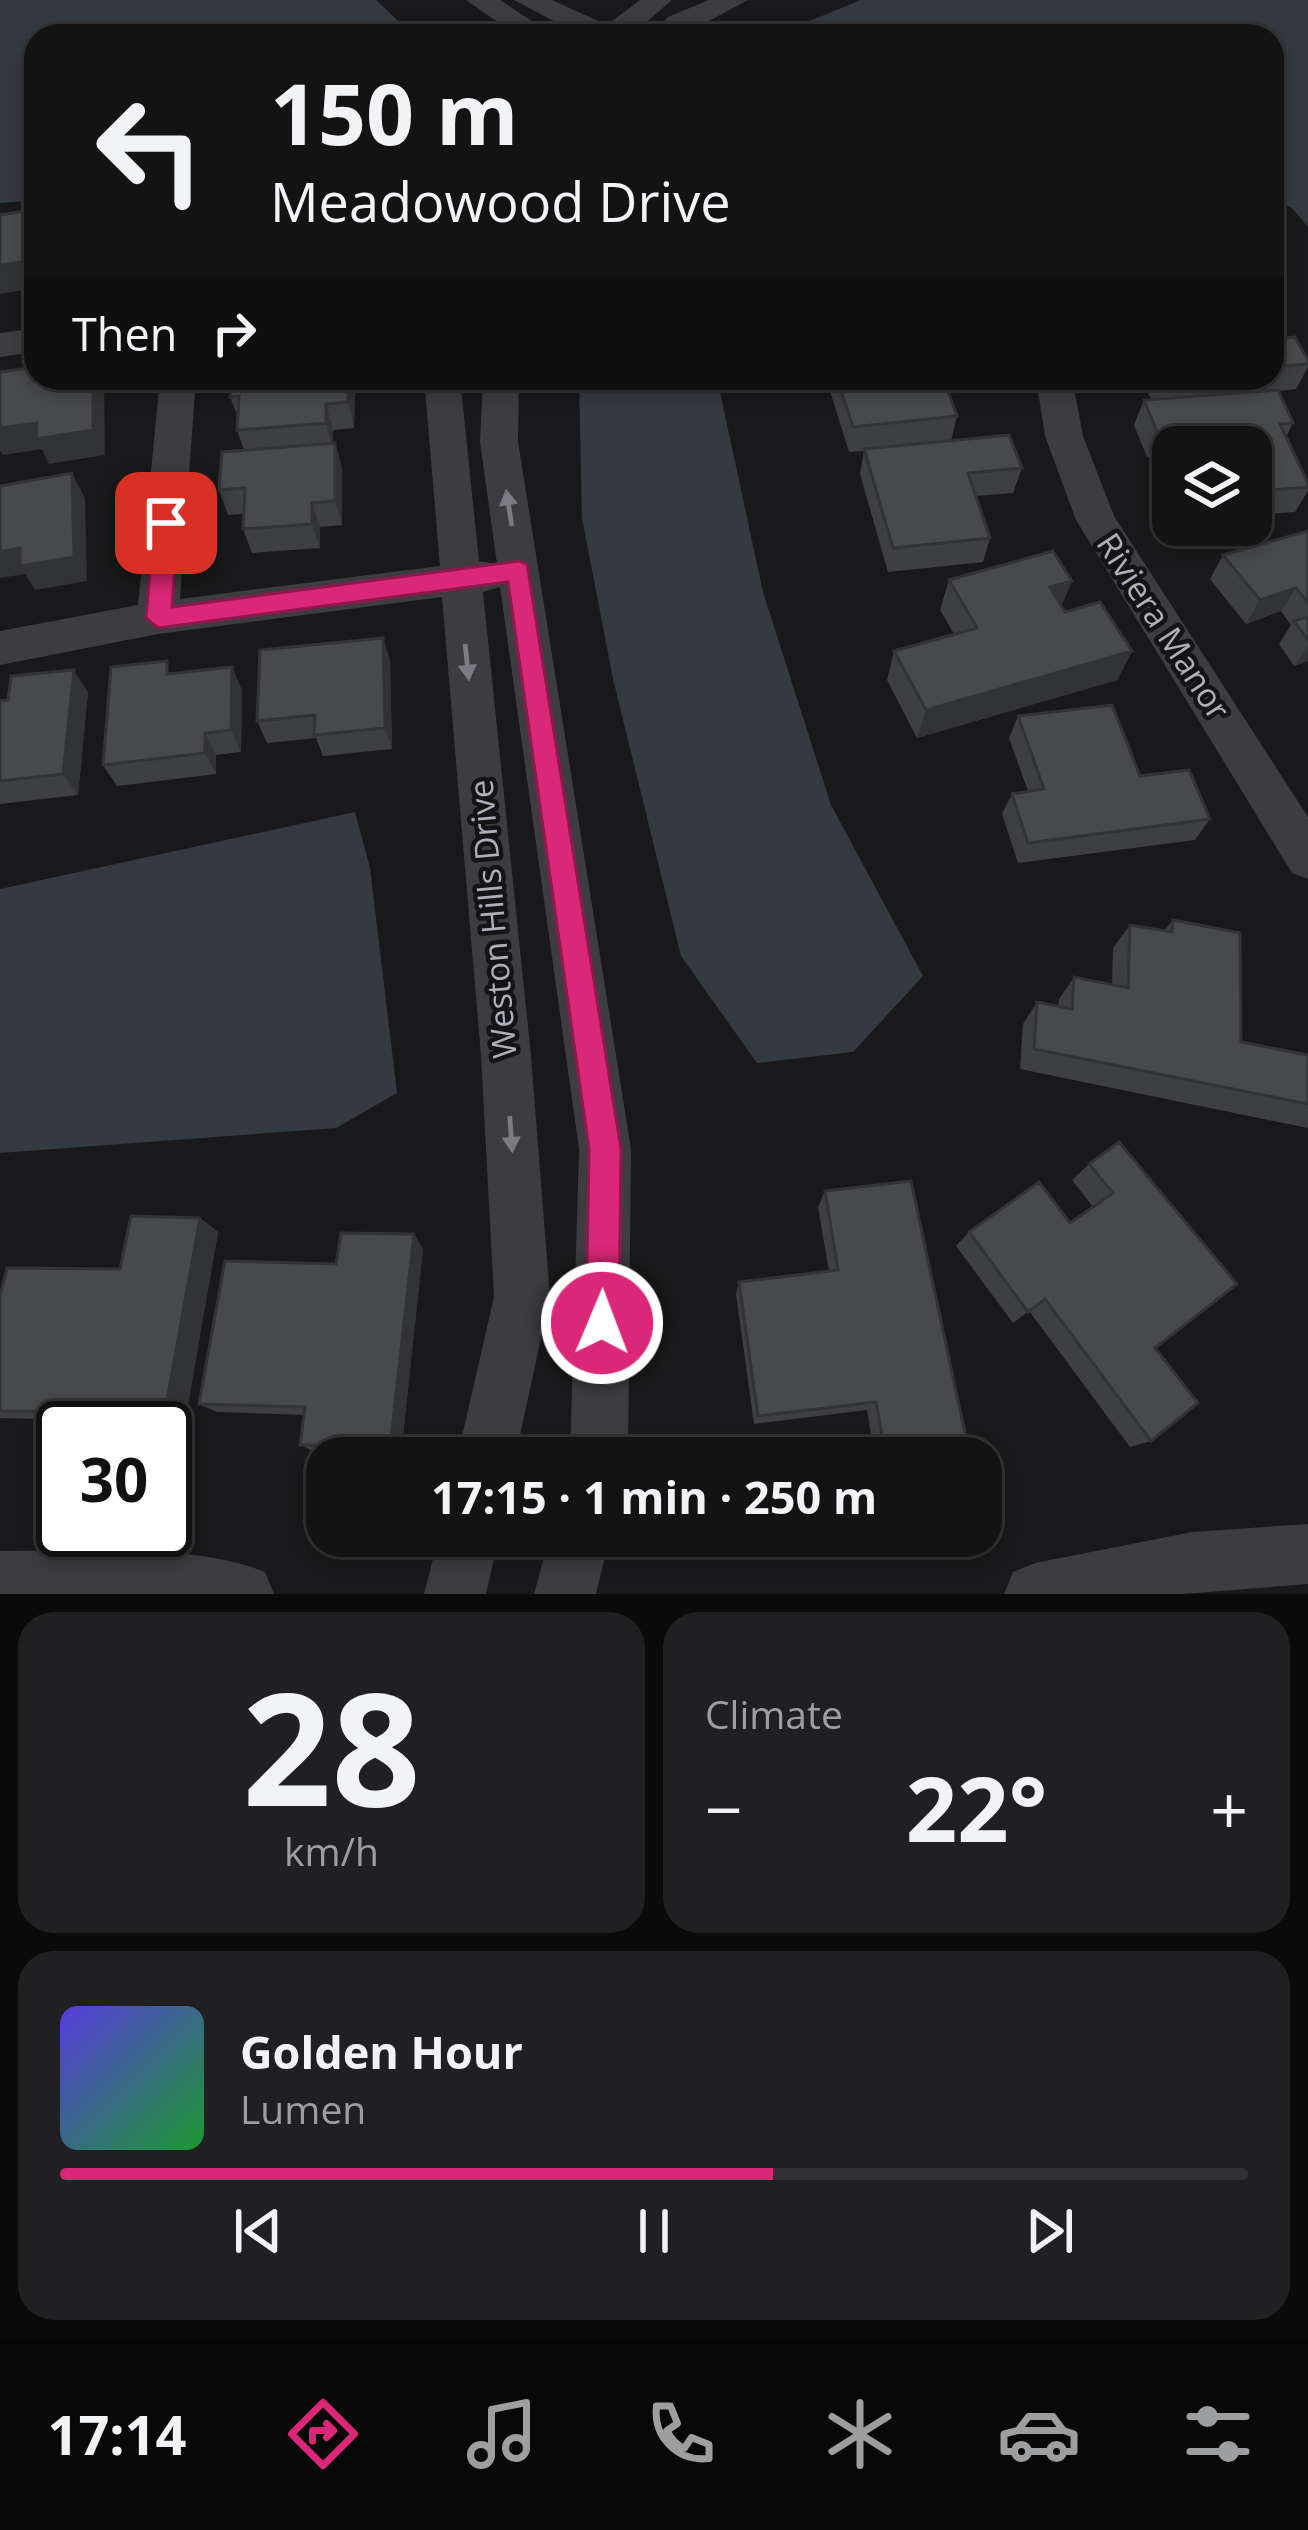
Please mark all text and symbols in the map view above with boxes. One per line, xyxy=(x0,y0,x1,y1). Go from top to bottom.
text: 150 m xyxy=(270,55,518,170)
icon: left xyxy=(72,72,228,228)
text: Meadowood Drive xyxy=(270,164,730,238)
icon: right xyxy=(201,300,267,366)
text: Then xyxy=(72,303,177,364)
map controls xyxy=(1152,426,1272,546)
button: layers xyxy=(1152,426,1272,546)
pin xyxy=(115,472,217,574)
one-way arrow xyxy=(499,489,518,527)
icon: arrive xyxy=(133,490,199,556)
street label: Riviera Manor xyxy=(1087,524,1241,728)
one-way arrow xyxy=(458,644,477,681)
street label: Weston Hills Drive xyxy=(457,778,527,1060)
one-way arrow xyxy=(502,1116,521,1153)
position arrow xyxy=(539,1260,665,1386)
speed limit sign: 30 xyxy=(36,1401,192,1557)
text: 17:15 · 1 min · 250 m xyxy=(431,1466,877,1527)
text: 28 xyxy=(242,1639,421,1852)
text: Climate xyxy=(705,1687,843,1740)
text: 22° xyxy=(906,1746,1047,1868)
text: − xyxy=(705,1763,743,1853)
text: + xyxy=(1210,1763,1248,1853)
text: km/h xyxy=(284,1824,379,1877)
text: Golden Hour xyxy=(240,2021,523,2082)
text: Lumen xyxy=(240,2082,366,2135)
icon: previous xyxy=(225,2198,291,2264)
icon: pause xyxy=(621,2198,687,2264)
icon: next xyxy=(1017,2198,1083,2264)
icon: directions xyxy=(281,2392,365,2476)
icon: music xyxy=(460,2392,544,2476)
icon: phone xyxy=(639,2392,723,2476)
icon: climate xyxy=(818,2392,902,2476)
icon: car xyxy=(997,2392,1081,2476)
icon: filters xyxy=(1176,2392,1260,2476)
text: 17:14 xyxy=(48,2397,186,2471)

